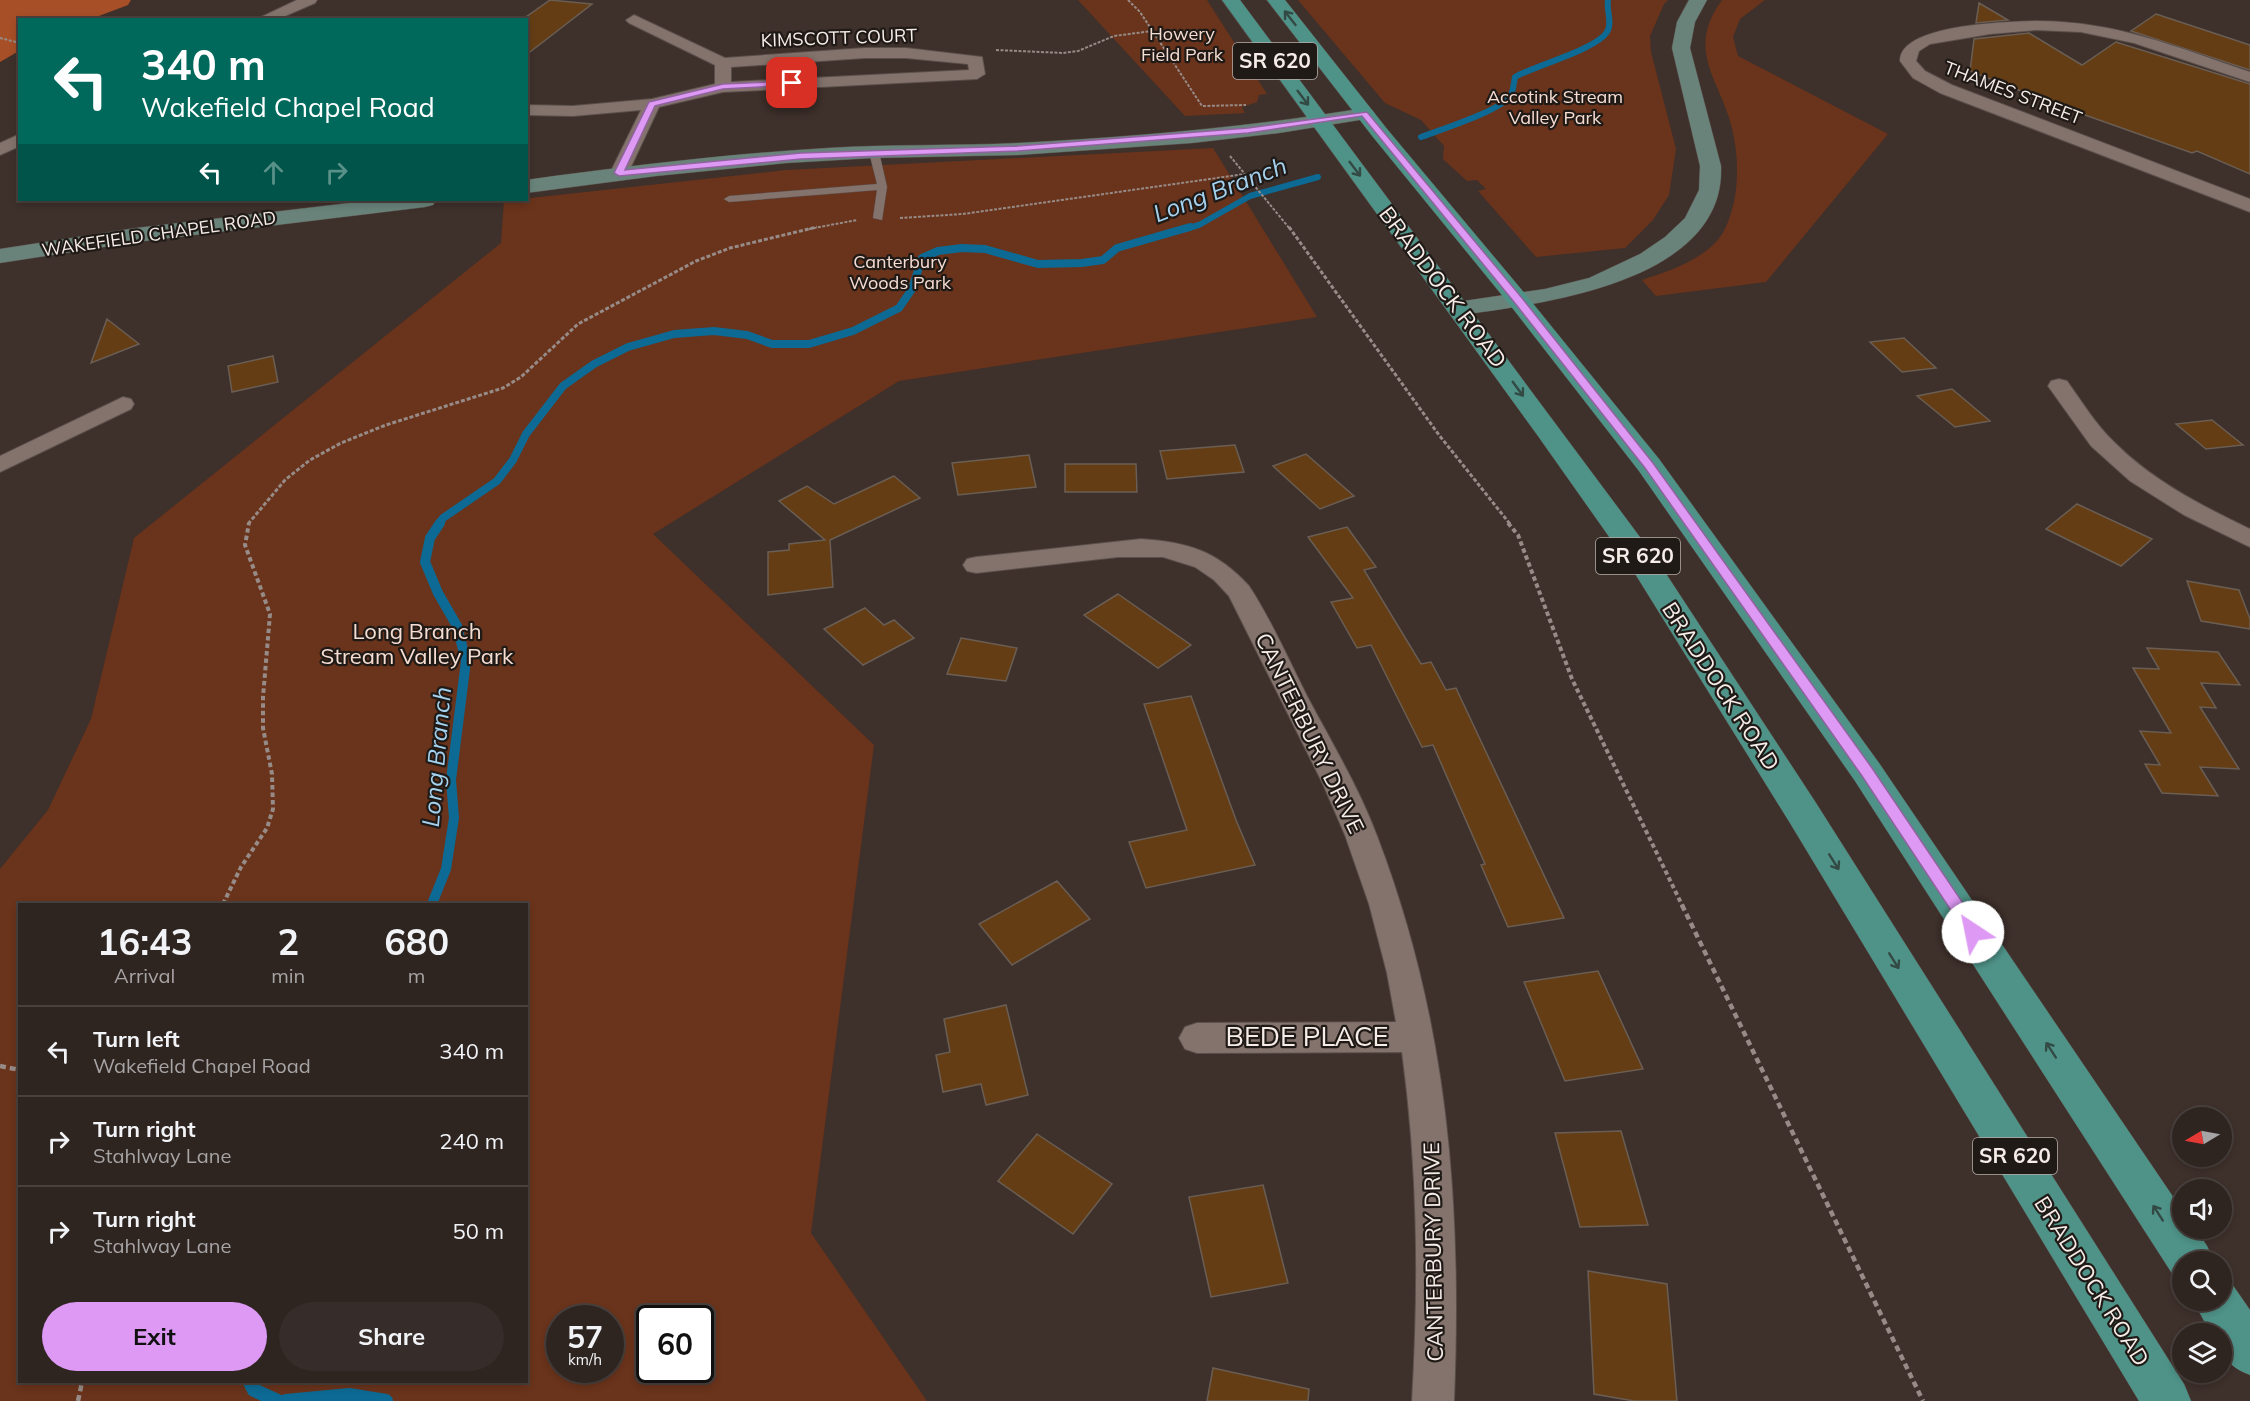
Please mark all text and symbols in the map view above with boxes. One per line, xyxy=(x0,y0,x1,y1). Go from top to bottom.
one-way arrow xyxy=(1283,10,1296,26)
park label: Howery Field Park xyxy=(1141,22,1224,66)
street label: KIMSCOTT COURT xyxy=(760,23,918,52)
text: 340 m xyxy=(141,38,266,91)
icon: left xyxy=(42,42,120,120)
road number: SR 620 xyxy=(1233,43,1317,79)
street label: THAMES STREET xyxy=(1941,56,2085,129)
pin xyxy=(766,57,817,108)
icon: arrive xyxy=(775,66,808,99)
park label: Accotink Stream Valley Park xyxy=(1487,85,1623,129)
text: Wakefield Chapel Road xyxy=(141,90,435,124)
one-way arrow xyxy=(1296,90,1309,106)
water label: Long Branch xyxy=(1149,150,1291,228)
icon: left xyxy=(194,156,227,189)
icon: ahead xyxy=(257,156,290,189)
icon: right xyxy=(320,156,353,189)
one-way arrow xyxy=(1349,160,1362,176)
street label: BRADDOCK ROAD xyxy=(1373,201,1513,373)
street label: WAKEFIELD CHAPEL ROAD xyxy=(40,206,278,261)
park label: Canterbury Woods Park xyxy=(849,250,952,294)
one-way arrow xyxy=(1512,380,1524,396)
road number: SR 620 xyxy=(1596,538,1680,574)
street label: BRADDOCK ROAD xyxy=(1656,597,1786,775)
park label: Long Branch Stream Valley Park xyxy=(321,617,514,670)
street label: CANTERBURY DRIVE xyxy=(1249,628,1371,838)
water label: Long Branch xyxy=(415,685,457,828)
one-way arrow xyxy=(1828,853,1840,870)
position arrow xyxy=(1941,900,2005,964)
text: 16:43 xyxy=(97,919,192,964)
text: 2 xyxy=(277,919,299,964)
text: 680 xyxy=(384,919,449,964)
one-way arrow xyxy=(1889,952,1901,969)
text: Arrival xyxy=(114,963,175,988)
text: min xyxy=(271,963,305,988)
text: m xyxy=(408,963,425,988)
street label: BEDE PLACE xyxy=(1226,1019,1388,1053)
text: Turn left xyxy=(93,1025,180,1053)
icon: left xyxy=(42,1035,75,1068)
text: 340 m xyxy=(439,1037,504,1065)
one-way arrow xyxy=(2045,1042,2057,1059)
text: Wakefield Chapel Road xyxy=(93,1053,311,1078)
north arrow xyxy=(2172,1107,2232,1167)
map controls xyxy=(2172,1107,2232,1383)
text: Turn right xyxy=(93,1115,196,1143)
icon: right xyxy=(42,1125,75,1158)
text: 240 m xyxy=(439,1127,504,1155)
road number: SR 620 xyxy=(1973,1138,2057,1174)
street label: CANTERBURY DRIVE xyxy=(1417,1142,1449,1362)
text: Stahlway Lane xyxy=(93,1143,231,1168)
button: sound xyxy=(2172,1179,2232,1239)
street label: BRADDOCK ROAD xyxy=(2028,1191,2156,1371)
one-way arrow xyxy=(2152,1204,2165,1221)
text: Turn right xyxy=(93,1205,196,1233)
icon: right xyxy=(42,1215,75,1248)
text: 50 m xyxy=(453,1217,504,1245)
text: Stahlway Lane xyxy=(93,1233,231,1258)
button: search xyxy=(2172,1251,2232,1311)
button: Exit xyxy=(42,1302,267,1371)
button: Share xyxy=(279,1302,504,1371)
speed limit sign: 60 xyxy=(636,1305,714,1383)
text: 57 xyxy=(567,1318,603,1356)
button: layers xyxy=(2172,1323,2232,1383)
text: km/h xyxy=(568,1350,602,1369)

